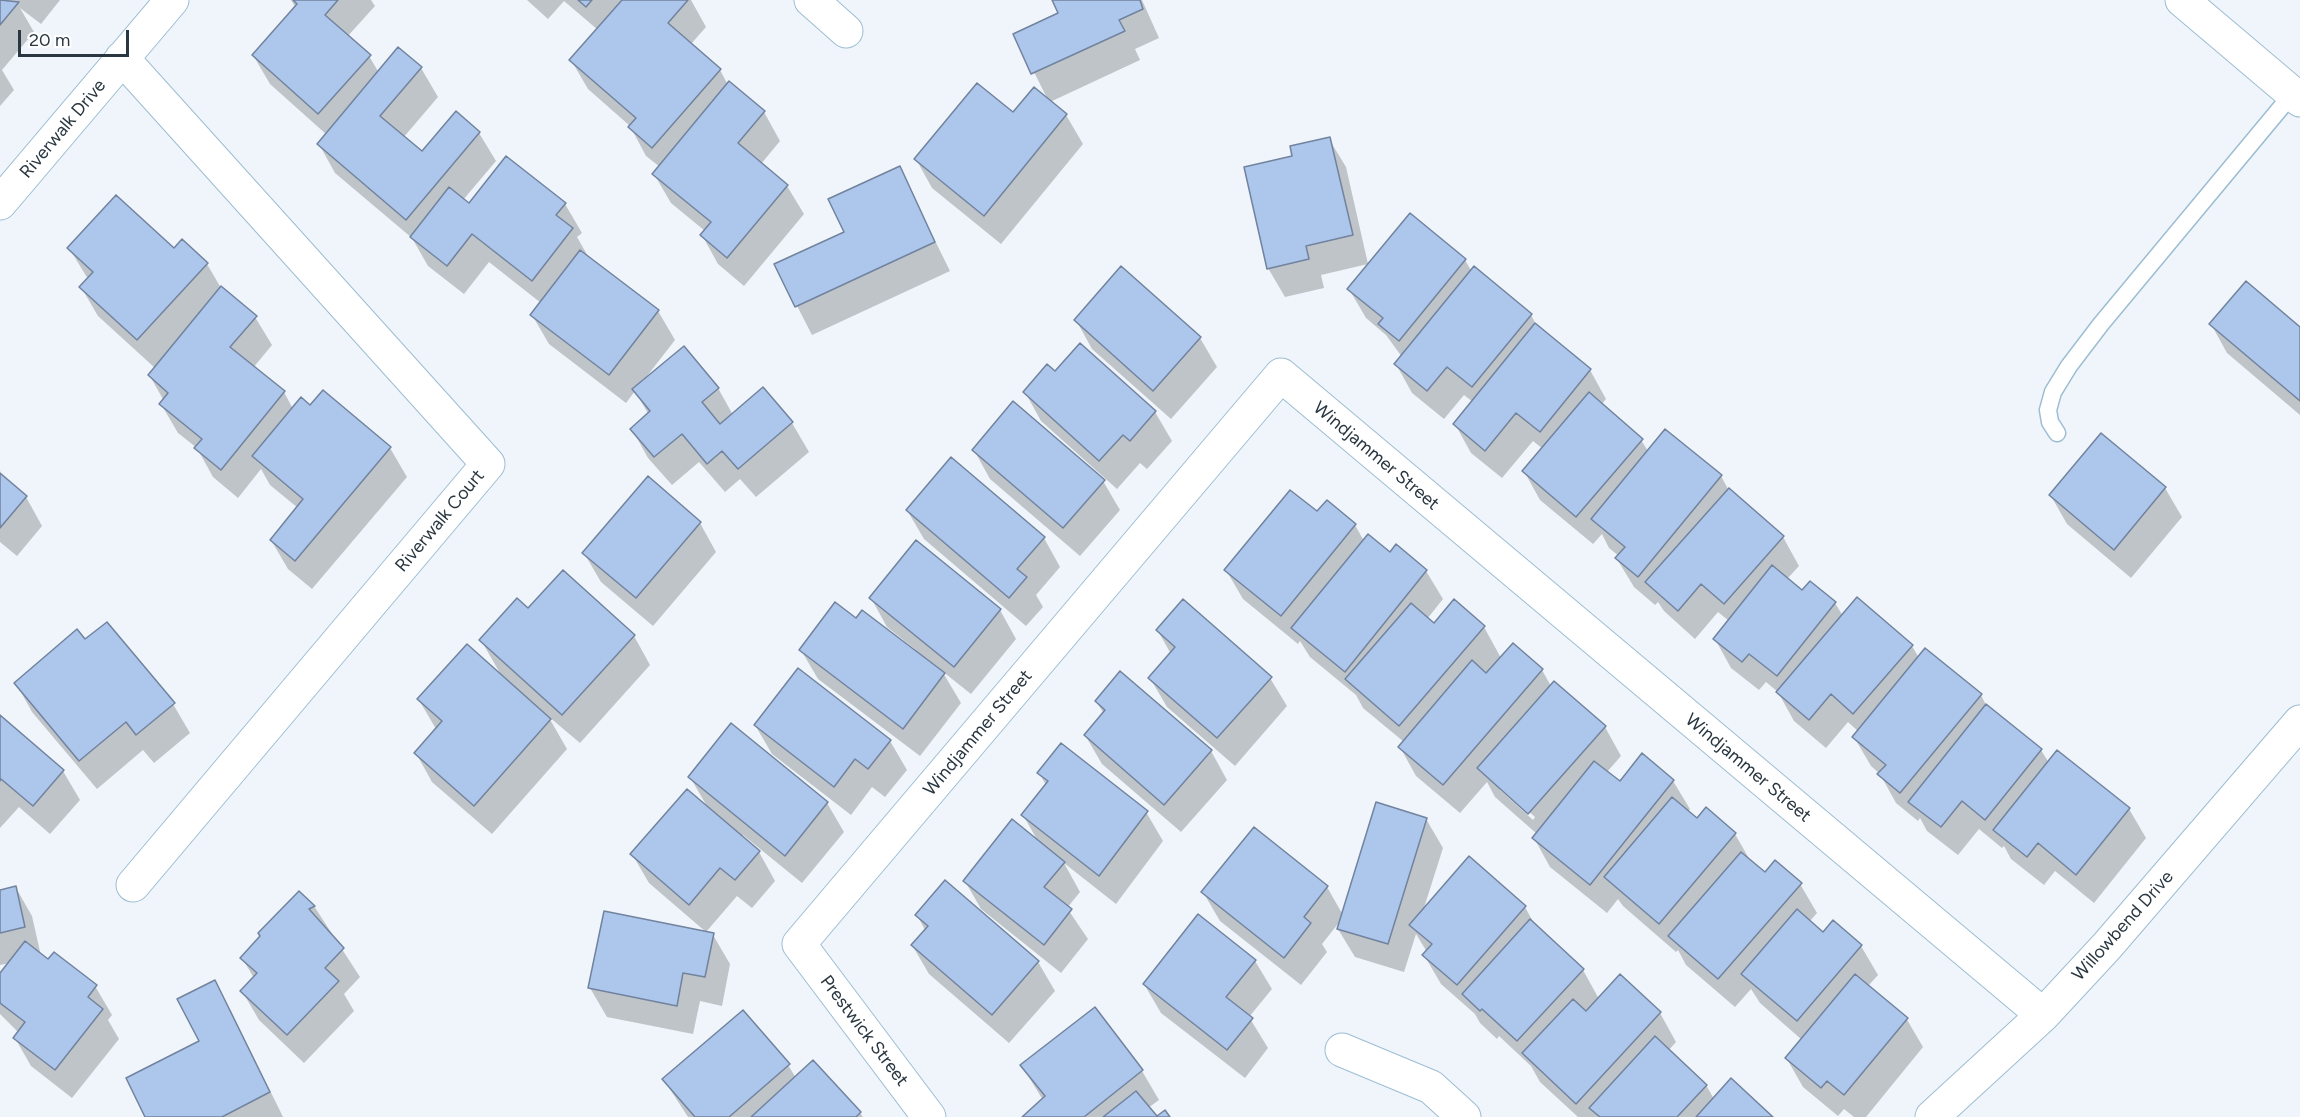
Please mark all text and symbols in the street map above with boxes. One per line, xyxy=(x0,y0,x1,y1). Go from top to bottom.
scale bar xyxy=(21,18,132,56)
text: 20 m xyxy=(29,29,70,51)
street label: Riverwalk Drive xyxy=(15,75,111,183)
street label: Windjammer Street xyxy=(1309,397,1443,515)
street label: Riverwalk Court xyxy=(391,465,489,577)
street label: Windjammer Street xyxy=(919,666,1037,800)
street label: Windjammer Street xyxy=(1681,709,1815,827)
street label: Willowbend Drive xyxy=(2068,866,2178,986)
street label: Prestwick Street xyxy=(815,971,913,1091)

